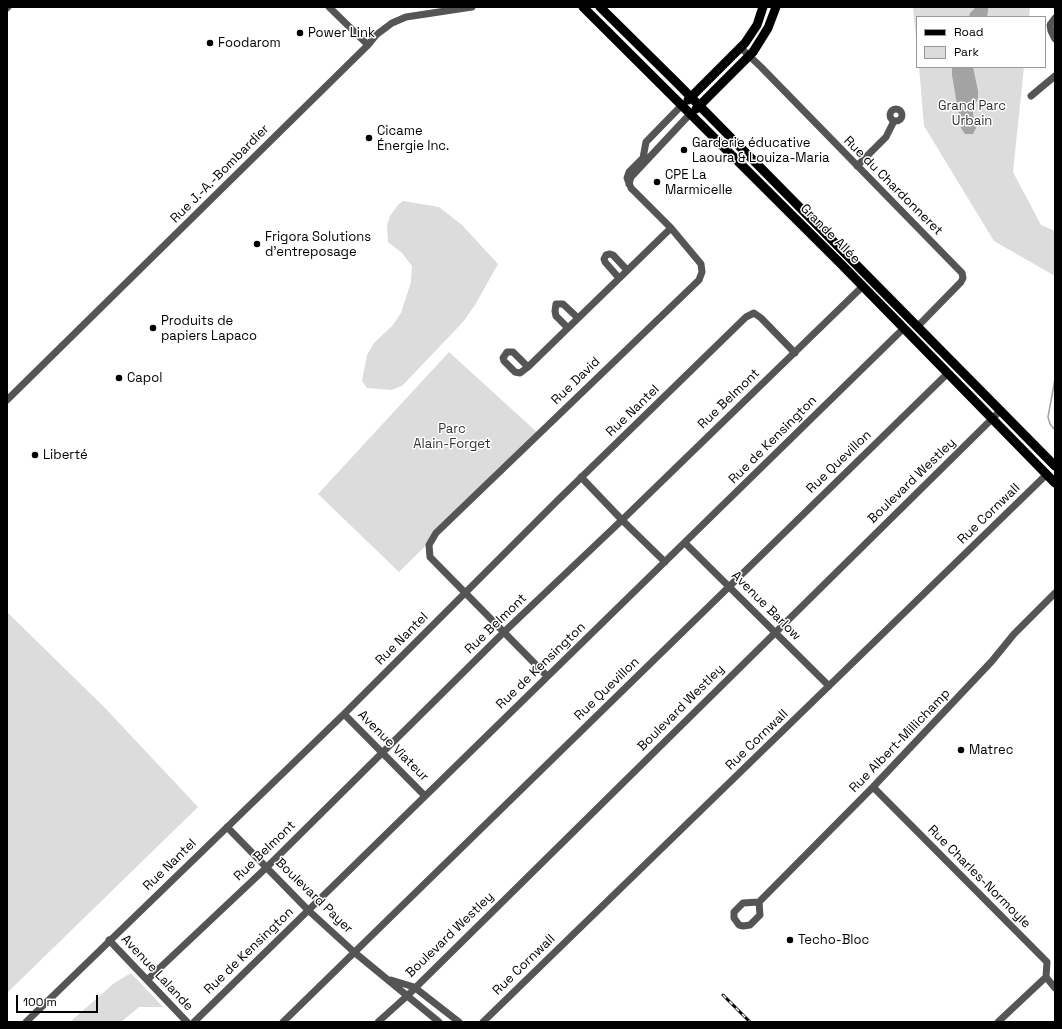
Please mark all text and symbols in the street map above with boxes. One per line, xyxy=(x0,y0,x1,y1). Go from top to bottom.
legend xyxy=(916,16,1046,68)
text: Road xyxy=(954,24,983,40)
place label: Power Link xyxy=(308,25,375,41)
marker: Power Link xyxy=(295,28,305,38)
place label: Foodarom xyxy=(218,35,281,51)
marker: Foodarom xyxy=(205,38,215,48)
text: Park xyxy=(954,44,979,60)
park label: Grand Parc Urbain xyxy=(938,98,1006,129)
street label: Rue J.-A.-Bombardier xyxy=(167,121,273,227)
place label: Cicame Énergie Inc. xyxy=(377,123,449,154)
marker: Cicame Énergie Inc. xyxy=(364,133,374,143)
street label: Rue du Chardonneret xyxy=(840,133,946,239)
place label: Garderie éducative Laoura & Louiza-Maria xyxy=(692,135,830,166)
marker: Garderie éducative Laoura & Louiza-Maria xyxy=(679,145,689,155)
place label: CPE La Marmicelle xyxy=(665,167,733,198)
marker: CPE La Marmicelle xyxy=(652,177,662,187)
street label: Grande Allée xyxy=(797,201,863,267)
place label: Frigora Solutions d'entreposage xyxy=(265,229,371,260)
marker: Frigora Solutions d'entreposage xyxy=(252,239,262,249)
place label: Produits de papiers Lapaco xyxy=(161,313,257,344)
marker: Produits de papiers Lapaco xyxy=(148,323,158,333)
street label: Rue David xyxy=(548,354,604,408)
street label: Rue Belmont xyxy=(695,366,763,432)
place label: Capol xyxy=(127,370,162,386)
marker: Capol xyxy=(114,373,124,383)
street label: Rue Nantel xyxy=(603,382,663,440)
street label: Rue de Kensington xyxy=(726,393,820,487)
park label: Parc Alain-Forget xyxy=(413,421,491,452)
street label: Rue Quevillon xyxy=(803,427,875,497)
street label: Boulevard Westley xyxy=(865,435,959,527)
place label: Liberté xyxy=(43,447,88,463)
marker: Liberté xyxy=(30,450,40,460)
street label: Rue Cornwall xyxy=(955,480,1023,548)
street label: Avenue Barlow xyxy=(728,568,804,644)
street label: Rue Belmont xyxy=(462,591,530,657)
street label: Rue Nantel xyxy=(373,610,431,668)
street label: Rue de Kensington xyxy=(493,619,589,713)
street label: Rue Quevillon xyxy=(571,654,643,724)
street label: Boulevard Westley xyxy=(634,661,728,755)
street label: Rue Albert-Millichamp xyxy=(846,686,954,796)
street label: Rue Cornwall xyxy=(723,706,791,774)
street label: Avenue Viateur xyxy=(354,707,432,785)
place label: Matrec xyxy=(969,742,1013,758)
marker: Matrec xyxy=(956,745,966,755)
street label: Rue Belmont xyxy=(231,818,299,884)
street label: Rue Charles-Normoyle xyxy=(924,822,1034,932)
street label: Rue Nantel xyxy=(140,836,200,894)
street label: Boulevard Payer xyxy=(272,855,356,937)
street label: Boulevard Westley xyxy=(403,889,497,981)
street label: Rue de Kensington xyxy=(201,904,297,998)
street label: Rue Cornwall xyxy=(490,931,558,999)
street label: Avenue Lalande xyxy=(118,932,196,1014)
place label: Techo-Bloc xyxy=(798,932,869,948)
marker: Techo-Bloc xyxy=(785,935,795,945)
scale bar xyxy=(18,987,100,1013)
text: 100 m xyxy=(23,994,57,1010)

